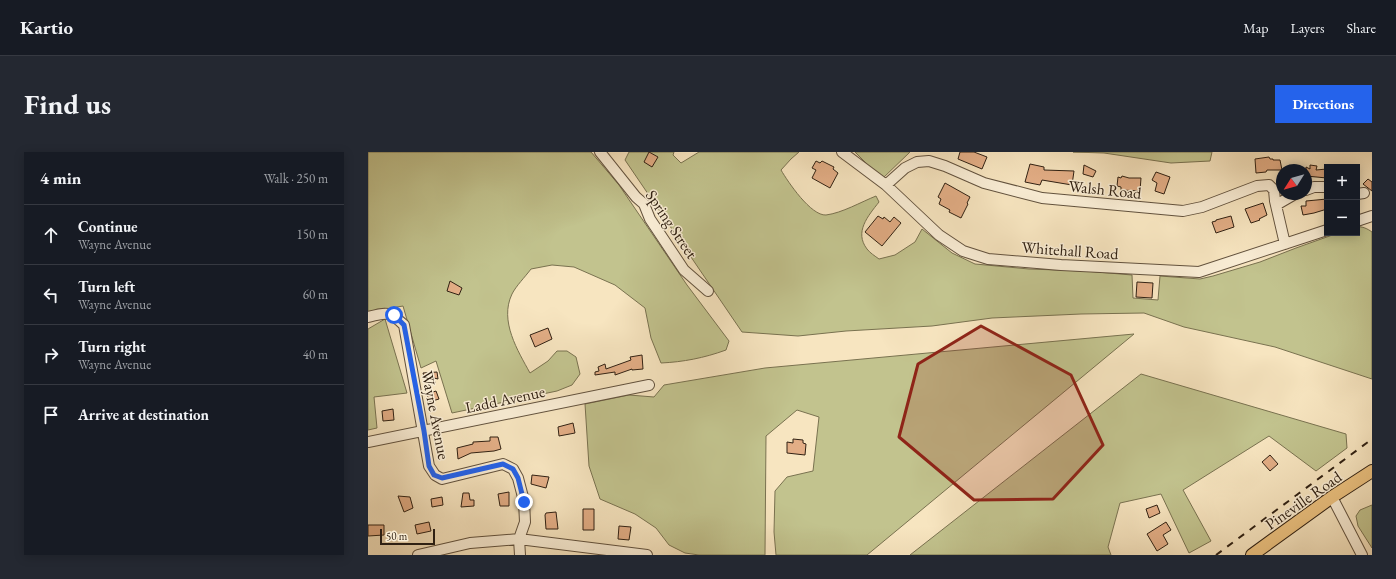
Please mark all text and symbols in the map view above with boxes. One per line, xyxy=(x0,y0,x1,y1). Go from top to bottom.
text: Kartio xyxy=(20,15,73,40)
text: Map xyxy=(1243,19,1268,37)
text: Layers xyxy=(1290,19,1325,37)
text: Share xyxy=(1347,19,1376,37)
button: Directions xyxy=(1275,85,1372,123)
text: Find us xyxy=(24,86,111,122)
north arrow xyxy=(1276,164,1312,200)
map controls xyxy=(1324,164,1360,236)
button: + xyxy=(1324,164,1360,200)
text: 4 min xyxy=(40,167,81,189)
text: Walk · 250 m xyxy=(264,170,328,187)
street label: Walsh Road xyxy=(1067,175,1143,204)
street label: Spring Street xyxy=(641,186,702,263)
button: − xyxy=(1324,200,1360,236)
text: Continue xyxy=(78,217,138,236)
icon: ahead xyxy=(40,224,62,246)
text: 150 m xyxy=(297,226,328,243)
text: Wayne Avenue xyxy=(78,236,151,253)
street label: Whitehall Road xyxy=(1021,237,1120,264)
text: Turn left xyxy=(78,277,135,296)
icon: left xyxy=(40,284,62,306)
text: 60 m xyxy=(303,286,328,303)
text: Wayne Avenue xyxy=(78,296,151,313)
route start xyxy=(385,306,403,324)
text: Turn right xyxy=(78,337,146,356)
icon: right xyxy=(40,344,62,366)
text: 40 m xyxy=(303,346,328,363)
text: Wayne Avenue xyxy=(78,356,151,373)
street label: Wayne Avenue xyxy=(417,369,454,461)
street label: Ladd Avenue xyxy=(463,381,547,418)
icon: arrive xyxy=(40,404,62,426)
text: Arrive at destination xyxy=(78,405,209,424)
street label: Pineville Road xyxy=(1261,466,1346,535)
route end xyxy=(515,493,533,511)
scale bar xyxy=(380,527,435,546)
text: 50 m xyxy=(386,529,407,543)

